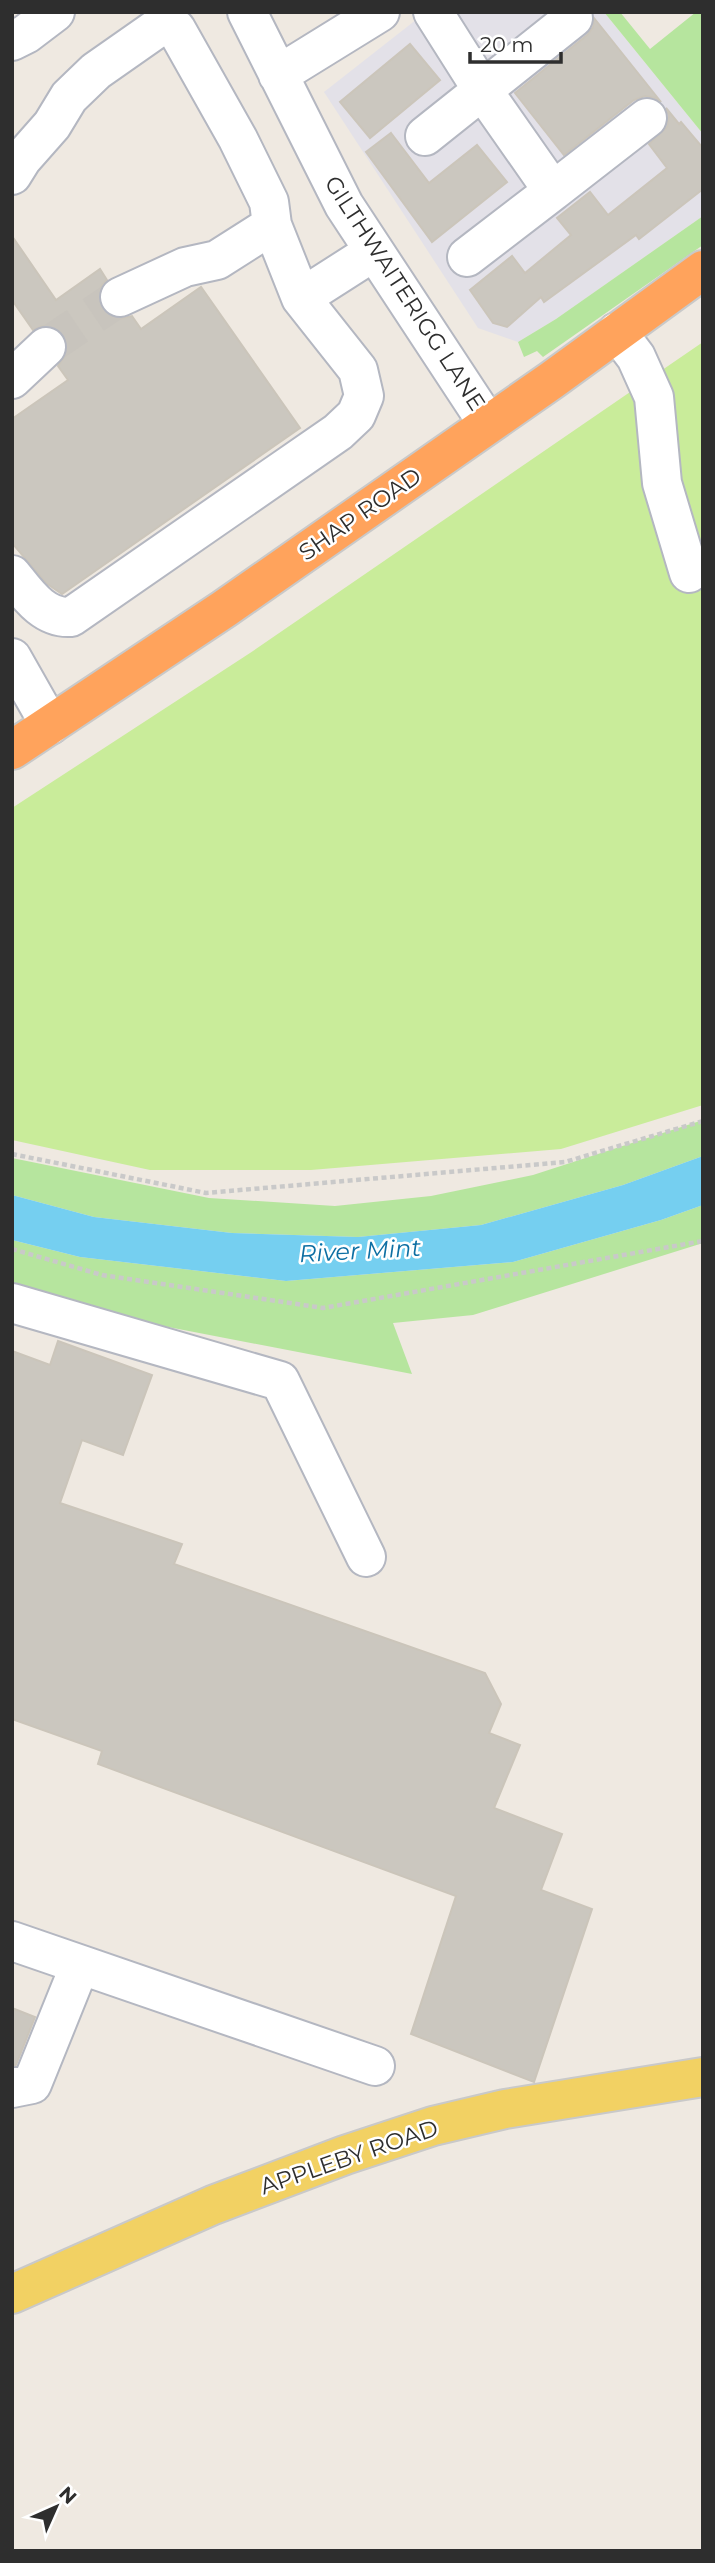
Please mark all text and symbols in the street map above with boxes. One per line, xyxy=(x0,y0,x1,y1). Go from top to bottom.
scale bar xyxy=(470,21,561,65)
text: 20 m xyxy=(480,32,534,57)
street label: GILTHWAITERIGG LANE xyxy=(319,170,491,416)
street label: SHAP ROAD xyxy=(293,462,427,566)
water label: River Mint xyxy=(298,1233,422,1268)
street label: APPLEBY ROAD xyxy=(256,2113,442,2201)
north arrow xyxy=(21,2472,91,2542)
text: N xyxy=(54,2482,81,2509)

